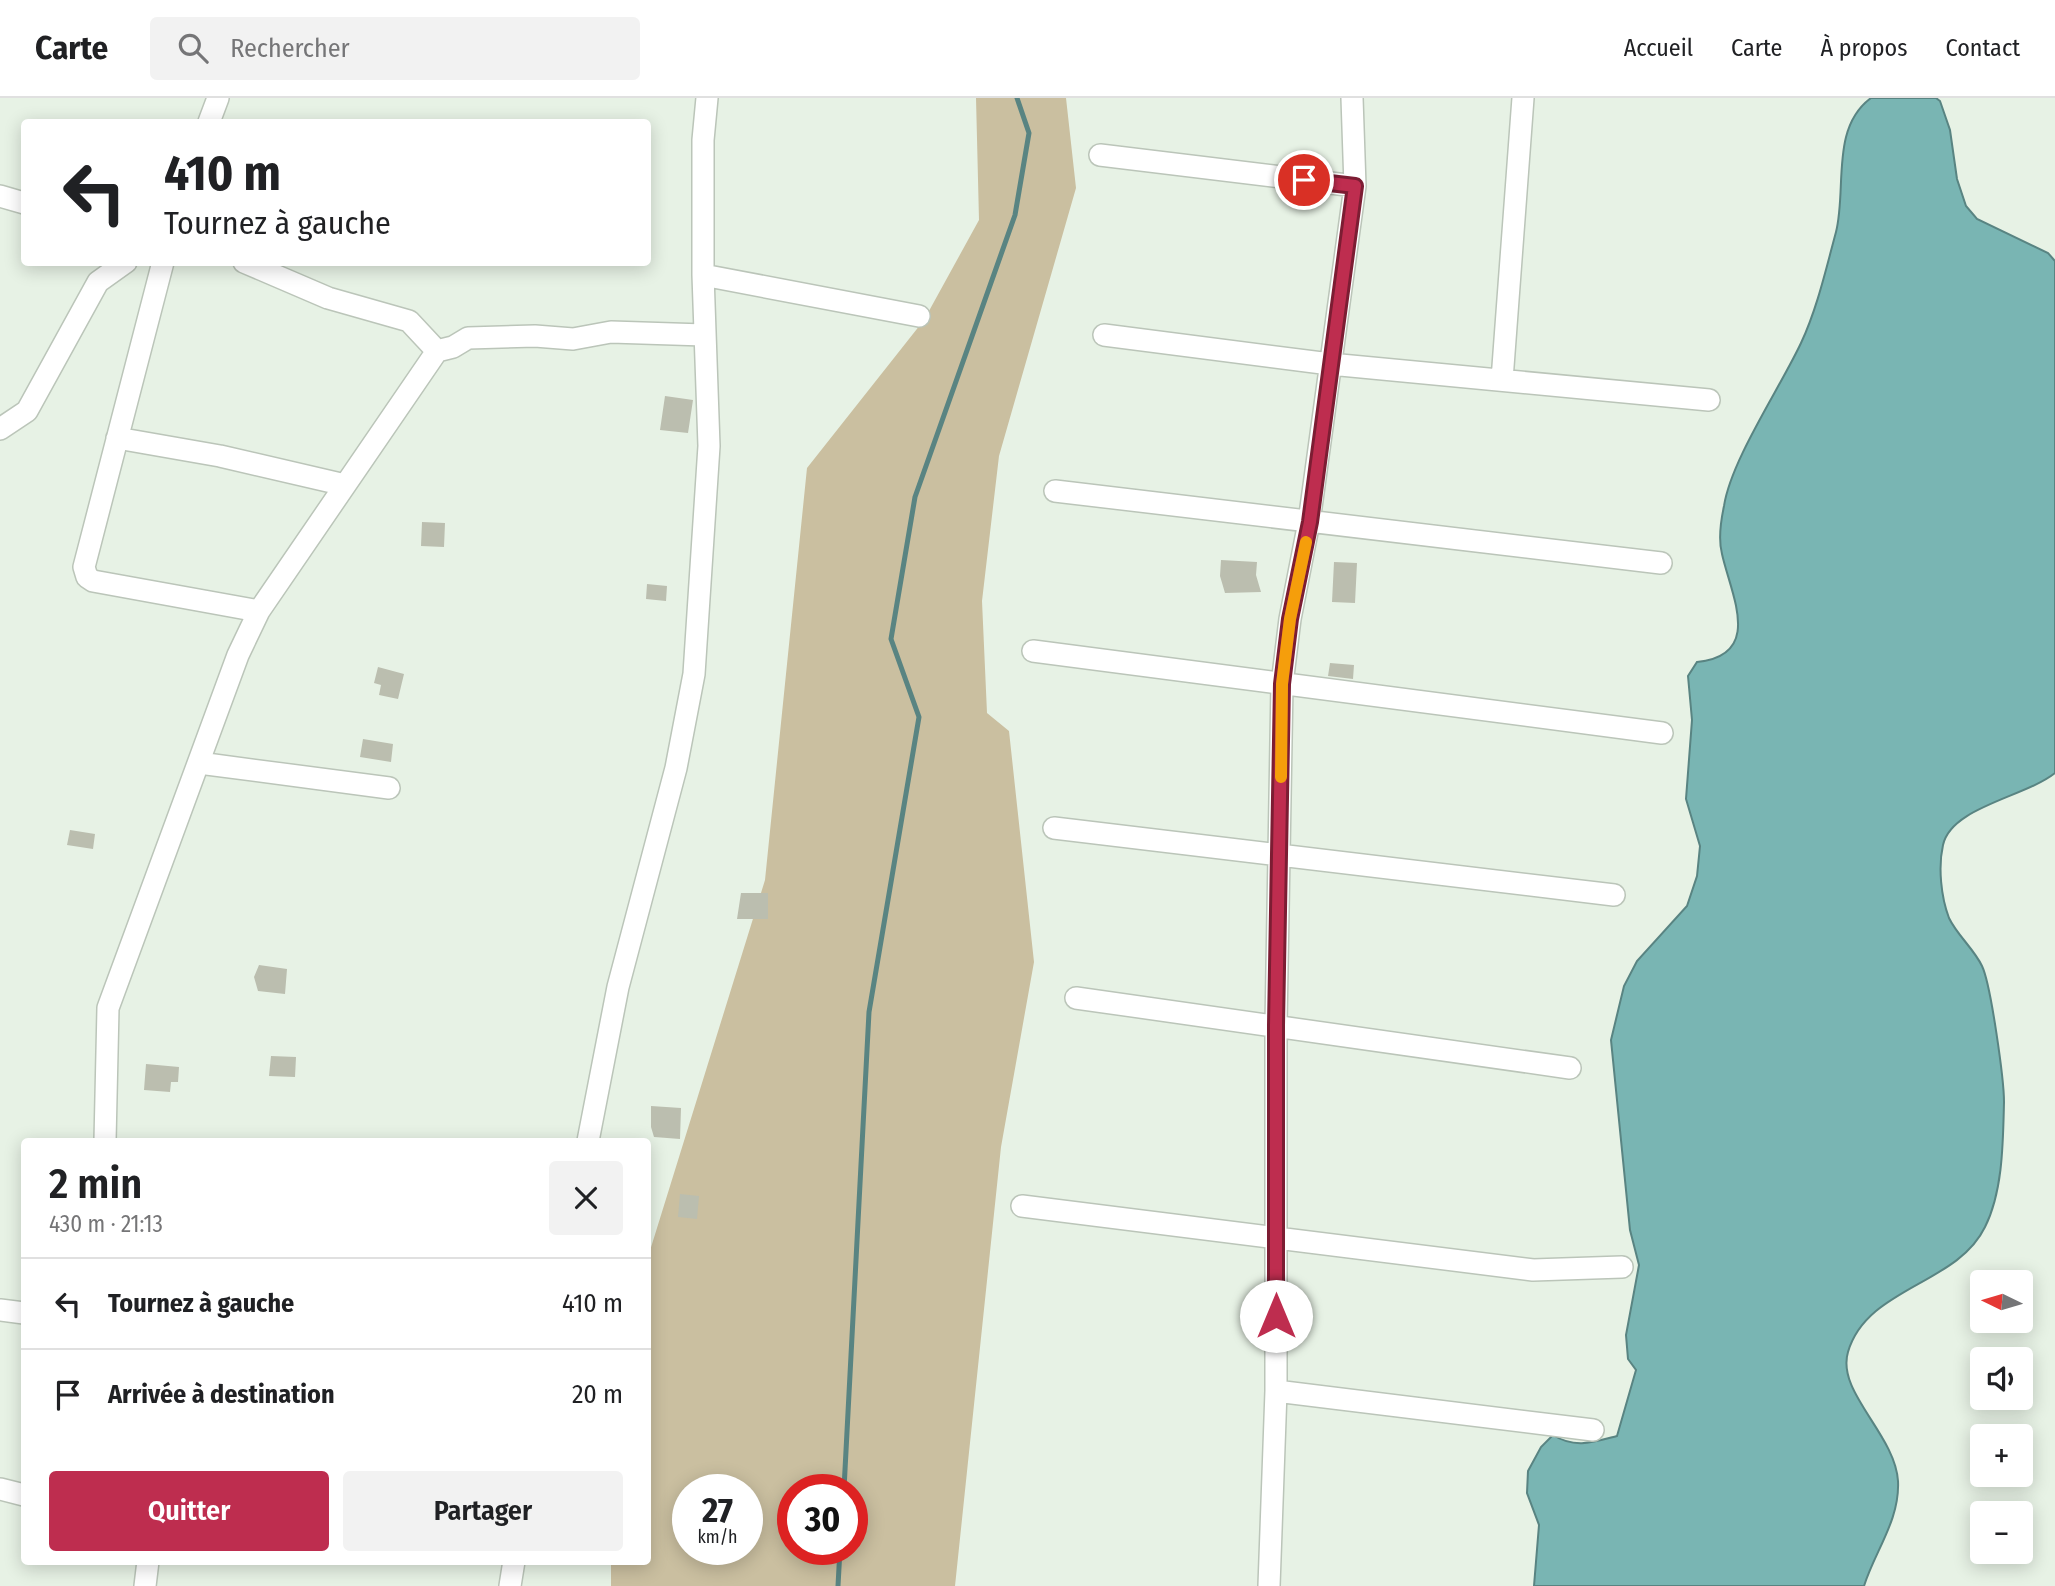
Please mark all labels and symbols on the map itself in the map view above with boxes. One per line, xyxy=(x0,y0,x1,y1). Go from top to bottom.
pin xyxy=(1274,150,1334,210)
north arrow xyxy=(1970,1270,2034,1334)
position arrow xyxy=(1239,1279,1313,1353)
speed limit sign: 30 xyxy=(777,1474,868,1565)

